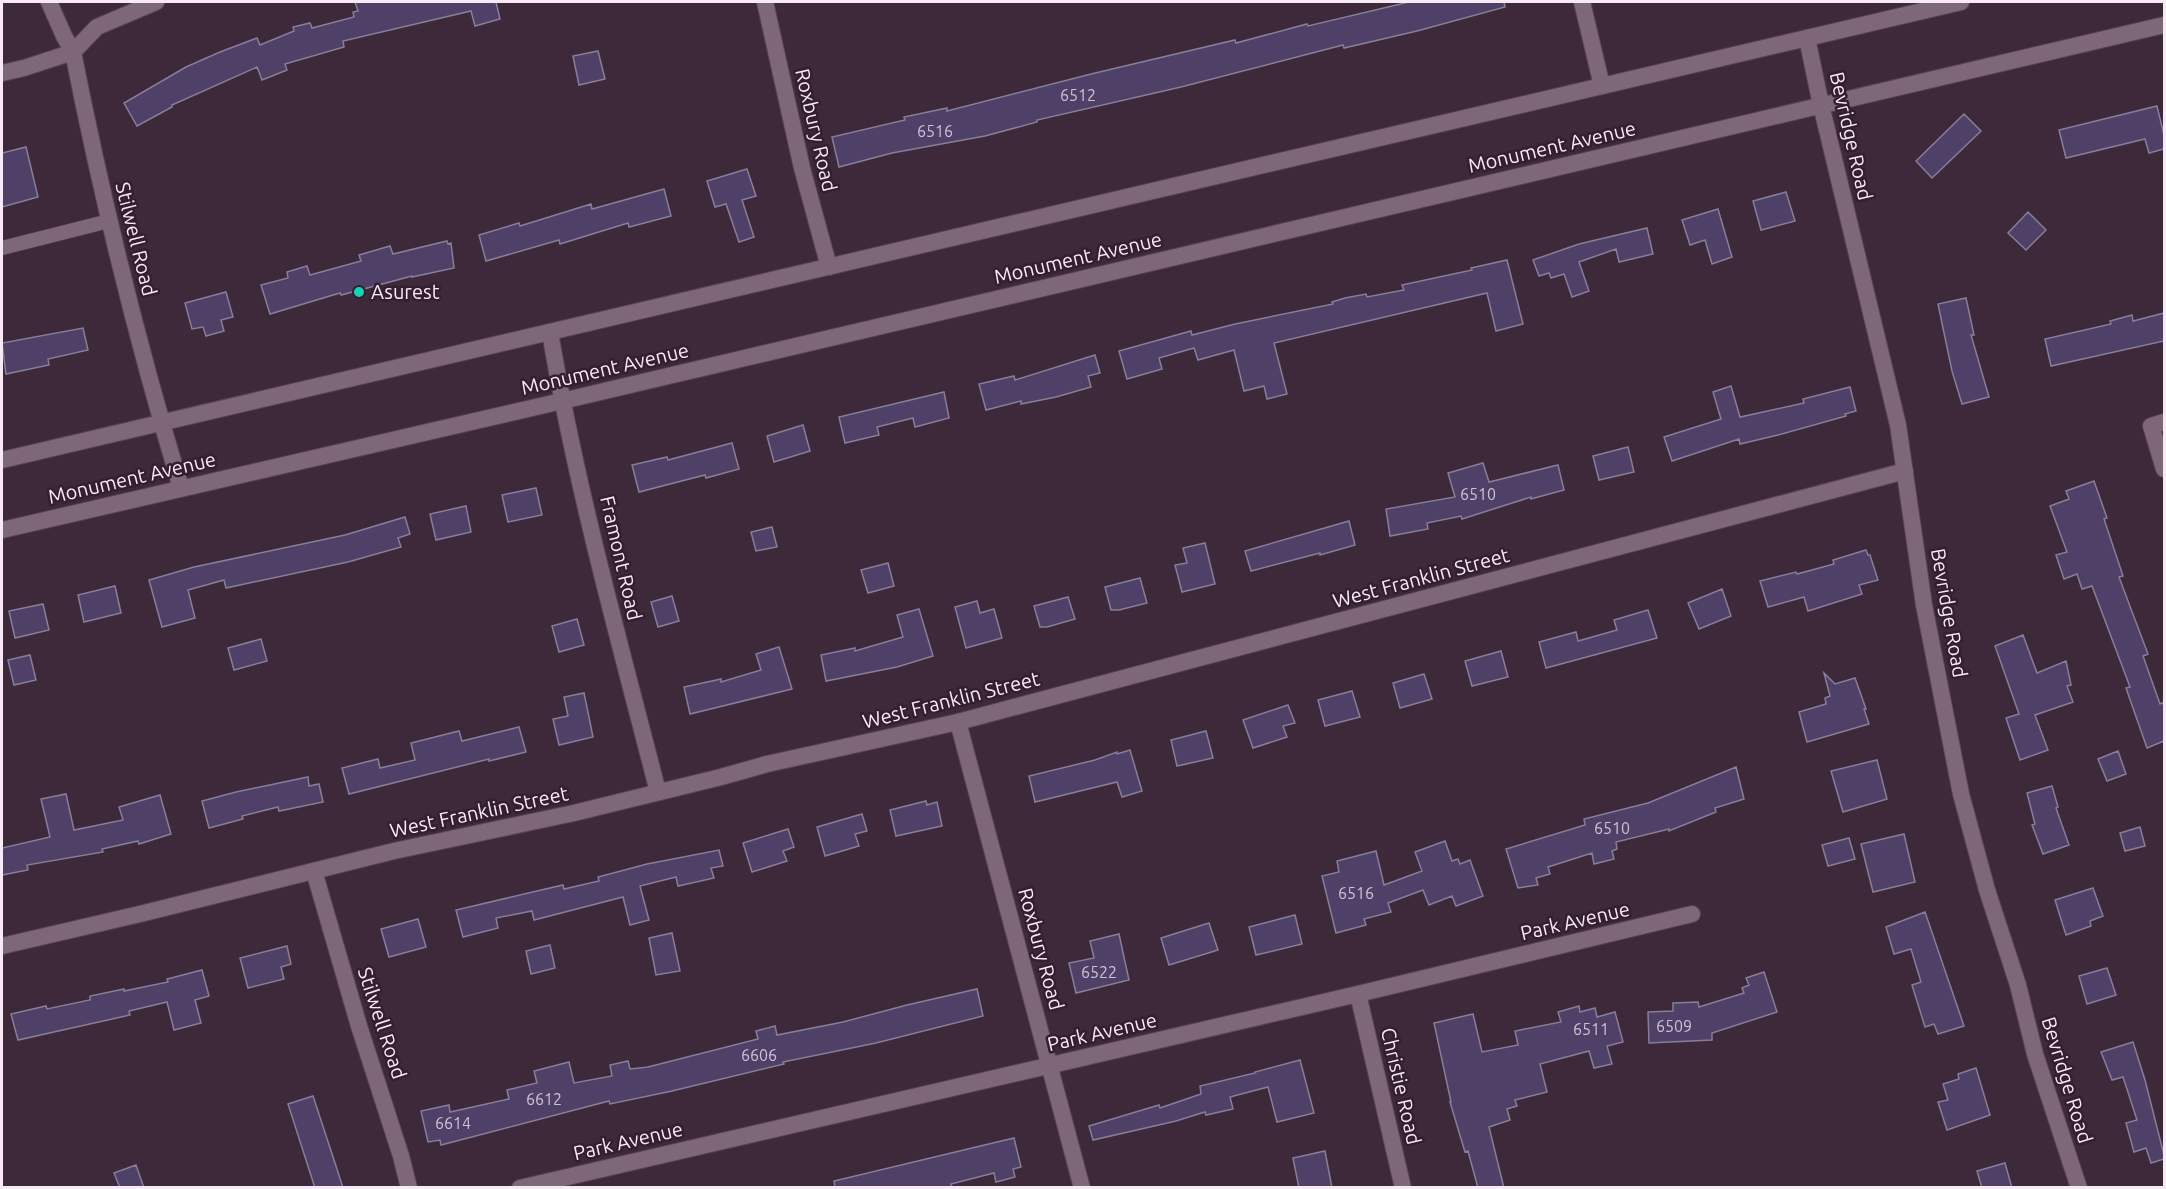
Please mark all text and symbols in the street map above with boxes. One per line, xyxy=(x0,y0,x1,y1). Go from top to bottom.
street label: Roxbury Road xyxy=(791,66,842,194)
street label: Bevridge Road xyxy=(1826,70,1877,202)
house number: 6512 xyxy=(1060,86,1096,104)
street label: Monument Avenue xyxy=(1466,116,1638,177)
house number: 6516 xyxy=(917,122,953,140)
street label: Stilwell Road xyxy=(111,180,162,298)
street label: Monument Avenue xyxy=(992,227,1164,288)
place label: Asurest xyxy=(371,280,440,303)
marker: Asurest xyxy=(352,285,366,299)
street label: Monument Avenue xyxy=(519,338,691,399)
street label: Monument Avenue xyxy=(46,447,218,508)
house number: 6510 xyxy=(1460,485,1496,503)
street label: Framont Road xyxy=(596,493,647,622)
street label: West Franklin Street xyxy=(1330,543,1512,612)
street label: Bevridge Road xyxy=(1927,546,1972,679)
street label: West Franklin Street xyxy=(860,666,1042,733)
street label: West Franklin Street xyxy=(388,781,570,842)
house number: 6510 xyxy=(1594,819,1630,837)
house number: 6516 xyxy=(1338,884,1374,902)
street label: Roxbury Road xyxy=(1014,885,1069,1012)
street label: Park Avenue xyxy=(1518,897,1632,944)
house number: 6522 xyxy=(1081,963,1117,981)
street label: Stilwell Road xyxy=(354,964,411,1082)
street label: Park Avenue xyxy=(1045,1008,1159,1055)
street label: Bevridge Road xyxy=(2037,1014,2098,1146)
house number: 6509 xyxy=(1656,1017,1692,1035)
house number: 6511 xyxy=(1573,1020,1609,1038)
street label: Christie Road xyxy=(1377,1025,1426,1147)
house number: 6606 xyxy=(741,1046,777,1064)
house number: 6612 xyxy=(526,1090,562,1108)
house number: 6614 xyxy=(435,1114,471,1132)
street label: Park Avenue xyxy=(571,1117,685,1164)

